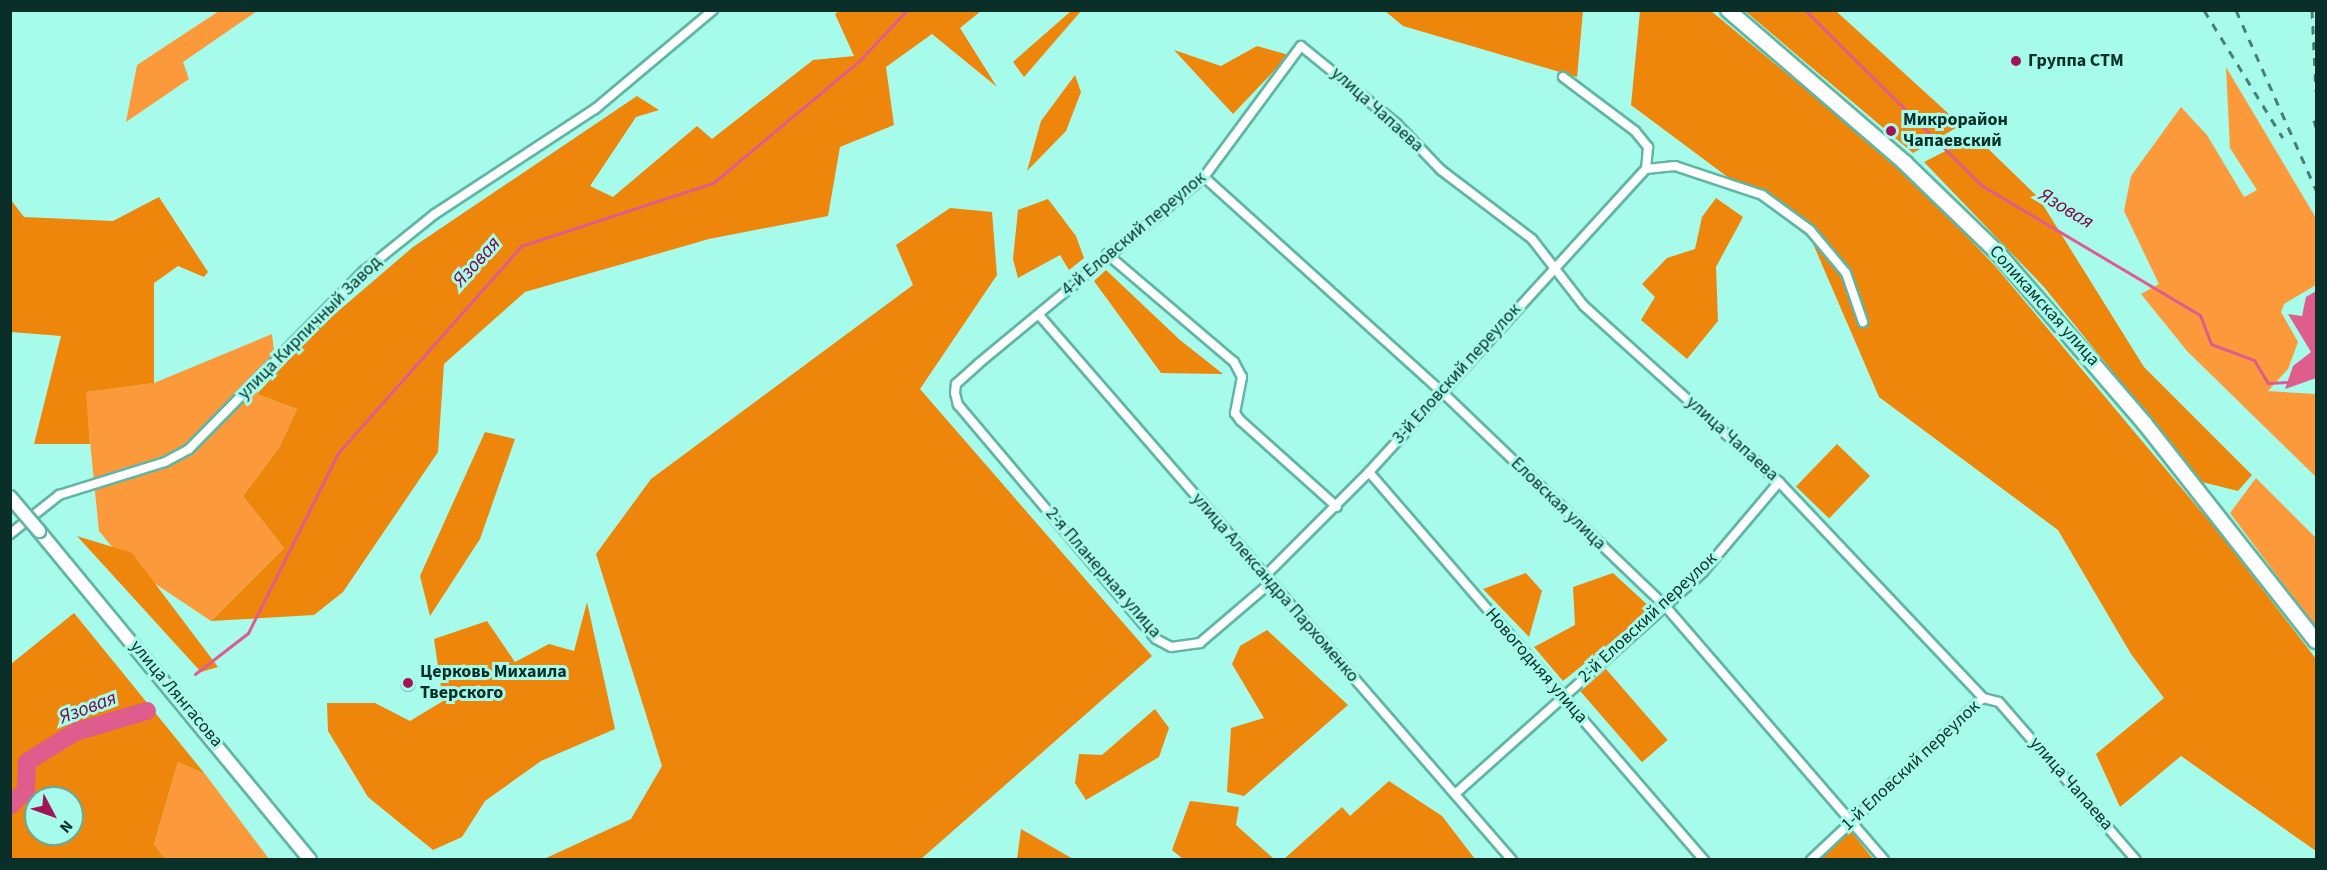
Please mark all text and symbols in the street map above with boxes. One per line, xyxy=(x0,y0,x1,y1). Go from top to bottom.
place label: Группа СТМ xyxy=(2028,50,2124,72)
marker: Группа СТМ xyxy=(2009,54,2023,68)
street label: улица Чапаева xyxy=(1326,63,1428,157)
place label: Микрорайон Чапаевский xyxy=(1903,110,2008,152)
marker: Микрорайон Чапаевский xyxy=(1884,124,1898,138)
street label: 4-й Еловский переулок xyxy=(1057,167,1211,301)
water label: Язовая xyxy=(2034,183,2098,235)
water label: Язовая xyxy=(448,232,506,292)
street label: Соликамская улица xyxy=(1984,241,2104,371)
street label: улица Кирпичный Завод xyxy=(234,252,386,404)
street label: 3-й Еловский переулок xyxy=(1388,299,1526,449)
street label: улица Чапаева xyxy=(1681,392,1783,486)
street label: Еловская улица xyxy=(1506,453,1610,555)
street label: улица Александра Пархоменко xyxy=(1187,489,1363,687)
street label: 2-я Планерная улица xyxy=(1040,503,1166,643)
street label: 2-й Еловский переулок xyxy=(1574,548,1722,688)
street label: Новогодняя улица xyxy=(1480,604,1592,728)
street label: улица Лянгасова xyxy=(125,636,227,752)
place label: Церковь Михаила Тверского xyxy=(420,662,567,704)
marker: Церковь Михаила Тверского xyxy=(401,676,415,690)
water label: Язовая xyxy=(56,686,120,730)
street label: 1-й Еловский переулок xyxy=(1837,696,1985,836)
street label: улица Чапаева xyxy=(2025,733,2117,835)
north arrow xyxy=(24,786,84,846)
text: N xyxy=(54,815,78,838)

